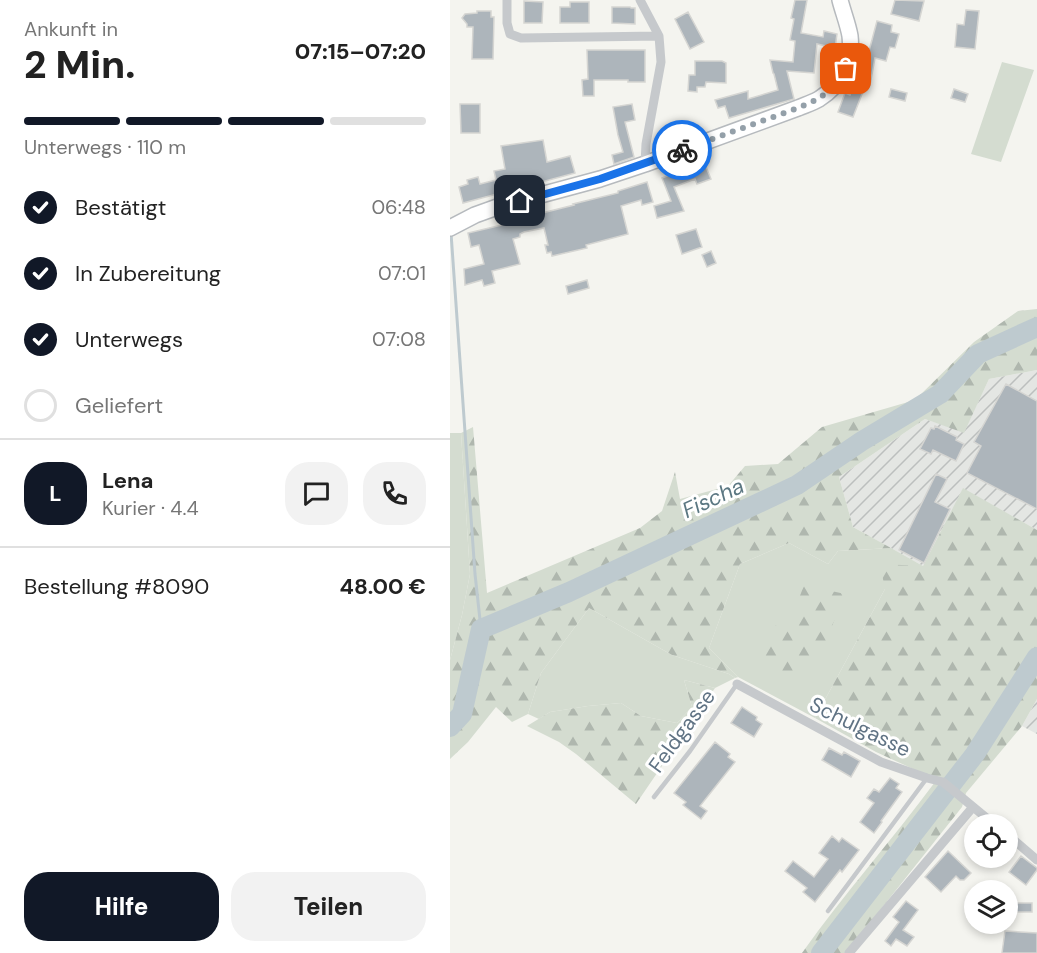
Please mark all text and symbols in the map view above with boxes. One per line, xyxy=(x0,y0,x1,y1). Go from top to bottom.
text: Ankunft in xyxy=(24,16,118,42)
text: 07:15–07:20 xyxy=(295,37,426,66)
text: 2 Min. xyxy=(24,39,135,90)
pin xyxy=(820,43,871,94)
icon: bag xyxy=(829,52,862,85)
courier xyxy=(652,120,712,180)
text: Unterwegs · 110 m xyxy=(24,134,186,160)
icon: bike xyxy=(666,134,699,167)
pin xyxy=(494,175,545,226)
icon: home xyxy=(503,184,536,217)
icon: check xyxy=(24,191,57,224)
text: Bestätigt xyxy=(75,193,166,222)
text: 06:48 xyxy=(371,194,426,220)
icon: check xyxy=(24,257,57,290)
text: In Zubereitung xyxy=(75,259,221,288)
text: 07:01 xyxy=(378,260,426,286)
icon: check xyxy=(24,323,57,356)
text: Unterwegs xyxy=(75,325,183,354)
text: 07:08 xyxy=(372,326,426,352)
text: Geliefert xyxy=(75,391,163,420)
button: chat xyxy=(285,462,348,525)
button: phone xyxy=(363,462,426,525)
text: Lena xyxy=(102,466,154,495)
water label: Fischa xyxy=(677,471,749,525)
text: L xyxy=(49,479,62,508)
text: Kurier · 4.4 xyxy=(102,495,199,521)
text: Bestellung #8090 xyxy=(24,572,209,601)
text: 48.00 € xyxy=(340,572,426,601)
street label: Feldgasse xyxy=(642,684,722,778)
street label: Schulgasse xyxy=(805,690,915,764)
map controls xyxy=(964,814,1018,934)
button: locate xyxy=(964,814,1018,868)
button: Hilfe xyxy=(24,872,219,941)
button: Teilen xyxy=(231,872,426,941)
button: layers xyxy=(964,880,1018,934)

